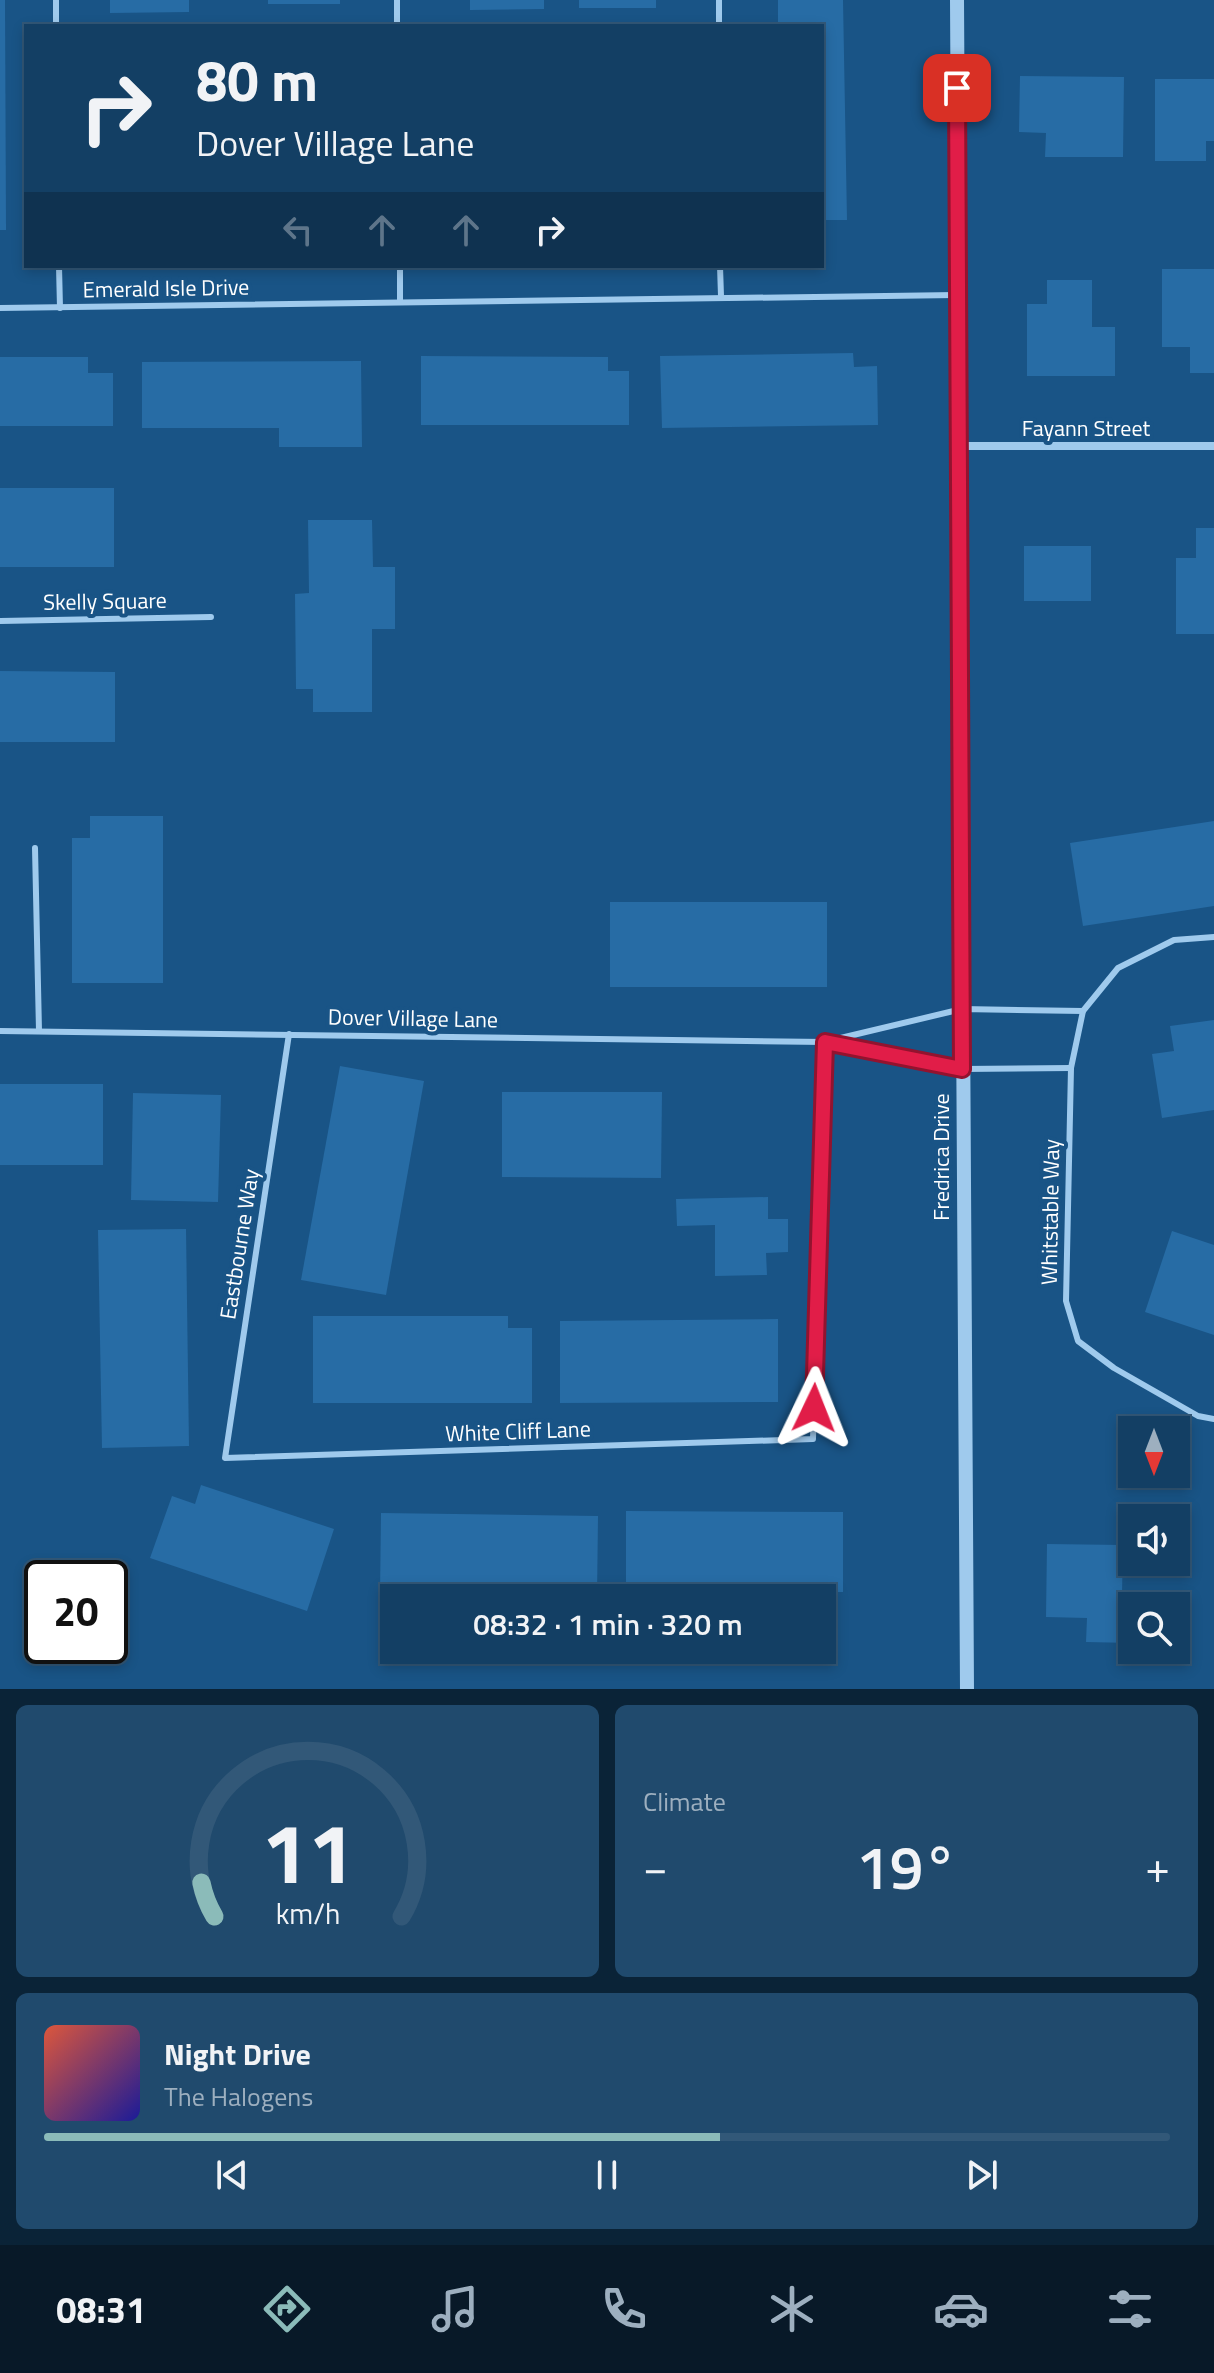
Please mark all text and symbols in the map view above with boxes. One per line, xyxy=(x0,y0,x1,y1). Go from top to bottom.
text: 80 m xyxy=(196,38,318,123)
pin xyxy=(923,54,991,122)
icon: right xyxy=(64,56,168,160)
icon: arrive xyxy=(935,66,979,110)
text: Dover Village Lane xyxy=(196,115,474,170)
icon: left xyxy=(276,208,320,252)
icon: ahead xyxy=(360,208,404,252)
icon: ahead xyxy=(444,208,488,252)
icon: right xyxy=(528,208,572,252)
street label: Emerald Isle Drive xyxy=(82,270,250,306)
street label: Fayann Street xyxy=(1022,411,1150,445)
street label: Skelly Square xyxy=(43,583,167,619)
street label: Dover Village Lane xyxy=(328,1000,498,1036)
street label: Fredrica Drive xyxy=(924,1093,958,1221)
street label: Whitstable Way xyxy=(1032,1138,1068,1285)
street label: Eastbourne Way xyxy=(210,1166,268,1322)
position arrow xyxy=(772,1366,856,1450)
street label: White Cliff Lane xyxy=(445,1411,591,1451)
north arrow xyxy=(1118,1416,1190,1488)
map controls xyxy=(1118,1416,1190,1664)
button: sound xyxy=(1118,1504,1190,1576)
speed limit sign: 20 xyxy=(24,1560,128,1664)
button: search xyxy=(1118,1592,1190,1664)
text: 08:32 · 1 min · 320 m xyxy=(473,1601,743,1647)
text: Climate xyxy=(643,1782,726,1821)
text: 11 xyxy=(261,1789,354,1915)
text: 19° xyxy=(856,1821,957,1912)
text: − xyxy=(643,1833,668,1900)
text: + xyxy=(1145,1833,1170,1900)
text: km/h xyxy=(275,1892,340,1935)
text: Night Drive xyxy=(164,2031,311,2077)
text: The Halogens xyxy=(164,2077,313,2116)
icon: previous xyxy=(210,2153,254,2197)
icon: pause xyxy=(585,2153,629,2197)
icon: next xyxy=(960,2153,1004,2197)
icon: directions xyxy=(259,2281,315,2337)
icon: music xyxy=(427,2281,483,2337)
icon: phone xyxy=(596,2281,652,2337)
icon: climate xyxy=(764,2281,820,2337)
icon: car xyxy=(933,2281,989,2337)
icon: filters xyxy=(1102,2281,1158,2337)
text: 08:31 xyxy=(56,2282,146,2337)

